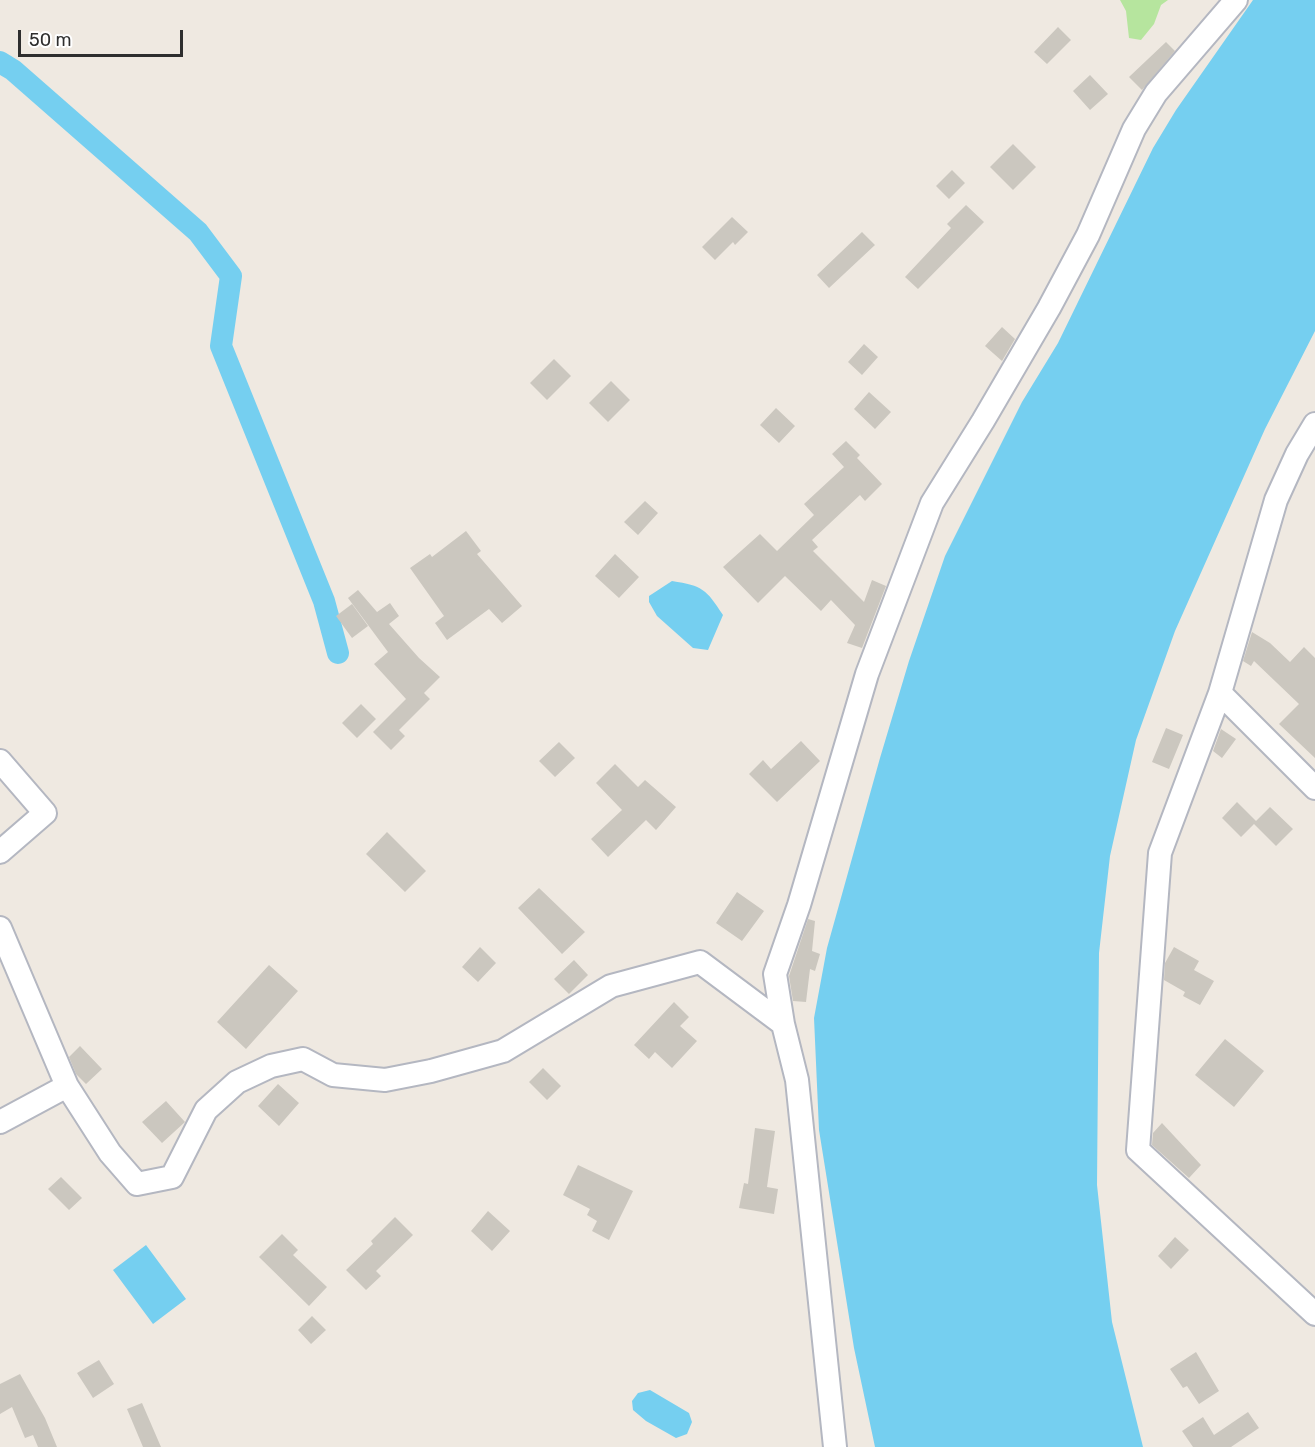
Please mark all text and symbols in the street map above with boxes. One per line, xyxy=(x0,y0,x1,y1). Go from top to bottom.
scale bar xyxy=(21,18,186,56)
text: 50 m xyxy=(29,29,72,51)

